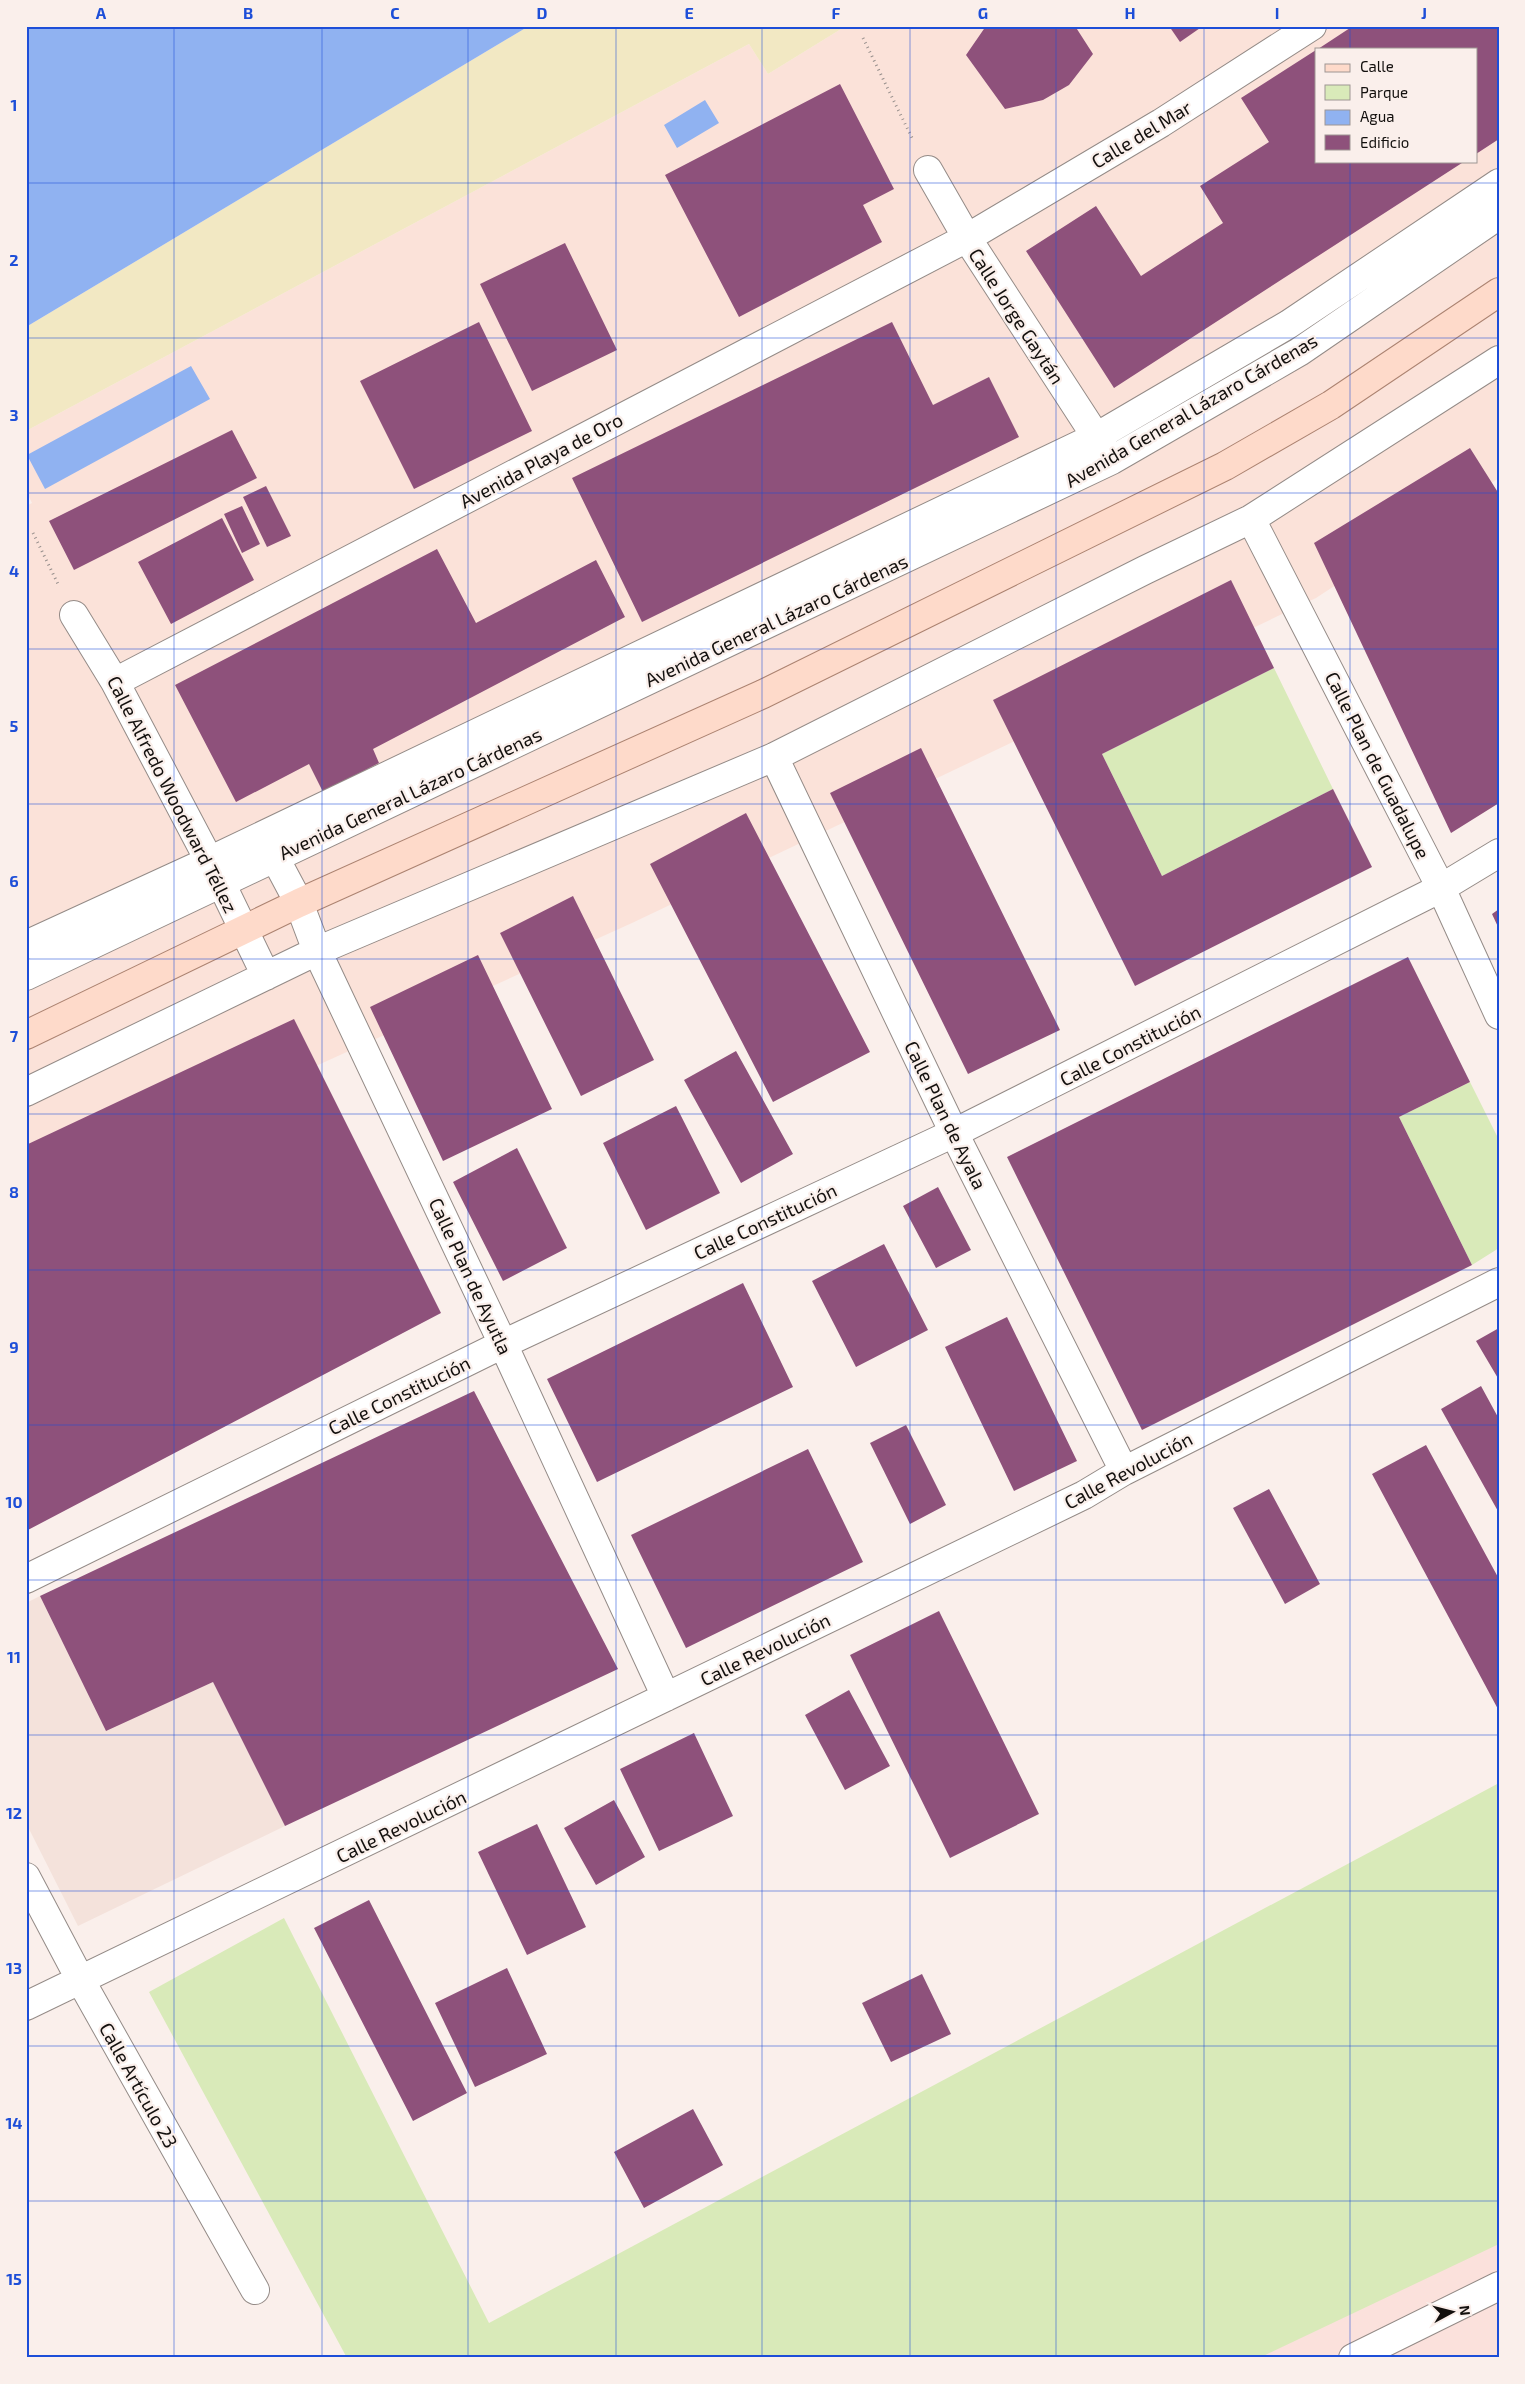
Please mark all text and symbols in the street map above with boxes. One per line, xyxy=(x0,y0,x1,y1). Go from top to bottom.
text: A xyxy=(96,3,107,22)
text: B xyxy=(243,3,253,22)
text: C xyxy=(390,3,400,22)
text: D xyxy=(537,3,548,22)
text: E xyxy=(684,3,694,22)
text: F xyxy=(832,3,841,22)
text: G xyxy=(978,3,988,22)
text: H xyxy=(1124,3,1136,22)
text: I xyxy=(1275,3,1279,22)
text: J xyxy=(1421,3,1427,22)
legend xyxy=(1315,48,1478,162)
text: Calle xyxy=(1360,57,1394,75)
text: Parque xyxy=(1360,83,1408,101)
text: 1 xyxy=(11,95,17,114)
street label: Calle del Mar xyxy=(1087,95,1195,173)
text: Agua xyxy=(1360,107,1395,125)
text: Edificio xyxy=(1360,133,1409,151)
street label: Calle Jorge Gaytán xyxy=(964,244,1070,388)
text: 2 xyxy=(9,250,19,269)
street label: Avenida General Lázaro Cárdenas xyxy=(1061,328,1321,492)
text: 3 xyxy=(9,405,19,424)
street label: Avenida Playa de Oro xyxy=(456,407,626,513)
street label: Avenida General Lázaro Cárdenas xyxy=(641,549,911,691)
text: 4 xyxy=(9,561,19,580)
street label: Calle Plan de Guadalupe xyxy=(1321,668,1435,862)
street label: Calle Alfredo Woodward Téllez xyxy=(103,672,243,916)
text: 5 xyxy=(10,716,19,735)
street label: Avenida General Lázaro Cárdenas xyxy=(275,722,545,864)
text: 6 xyxy=(9,871,19,890)
street label: Calle Constitución xyxy=(1056,1000,1204,1090)
text: 7 xyxy=(10,1026,19,1045)
street label: Calle Plan de Ayala xyxy=(900,1037,992,1193)
street label: Calle Constitución xyxy=(690,1178,840,1264)
text: 8 xyxy=(9,1182,19,1201)
street label: Calle Plan de Ayutla xyxy=(425,1194,517,1358)
text: 9 xyxy=(9,1337,19,1356)
street label: Calle Constitución xyxy=(324,1351,474,1439)
street label: Calle Revolución xyxy=(1060,1427,1196,1513)
text: 10 xyxy=(5,1492,23,1511)
street label: Calle Revolución xyxy=(696,1608,834,1690)
text: 11 xyxy=(7,1647,21,1666)
street label: Calle Revolución xyxy=(332,1785,470,1867)
text: 12 xyxy=(6,1803,22,1822)
text: 13 xyxy=(6,1958,22,1977)
street label: Calle Artículo 23 xyxy=(95,2018,183,2152)
text: 14 xyxy=(5,2113,23,2132)
text: 15 xyxy=(6,2269,22,2288)
north arrow xyxy=(1428,2286,1478,2336)
text: N xyxy=(1456,2304,1474,2316)

